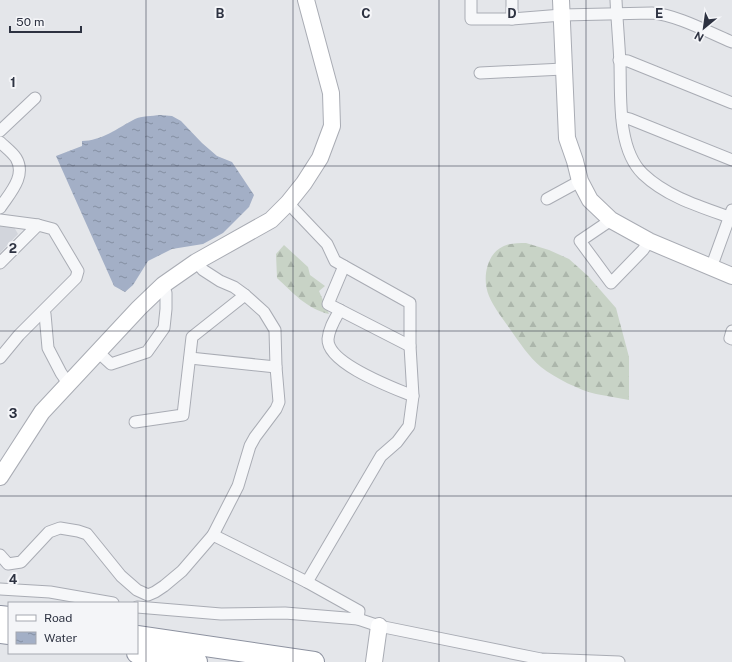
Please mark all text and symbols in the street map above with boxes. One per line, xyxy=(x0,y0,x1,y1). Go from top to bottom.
text: B xyxy=(216,6,225,21)
text: C xyxy=(361,6,371,21)
text: D xyxy=(507,6,517,21)
text: E xyxy=(655,6,663,21)
scale bar xyxy=(10,8,81,34)
north arrow xyxy=(684,8,724,48)
text: 50 m xyxy=(16,15,44,29)
text: N xyxy=(692,29,706,44)
text: 1 xyxy=(10,75,16,90)
text: 2 xyxy=(9,241,17,256)
text: 3 xyxy=(9,406,18,421)
text: 4 xyxy=(9,572,18,587)
legend xyxy=(8,602,138,654)
text: Road xyxy=(44,611,72,625)
text: Water xyxy=(44,631,78,645)

